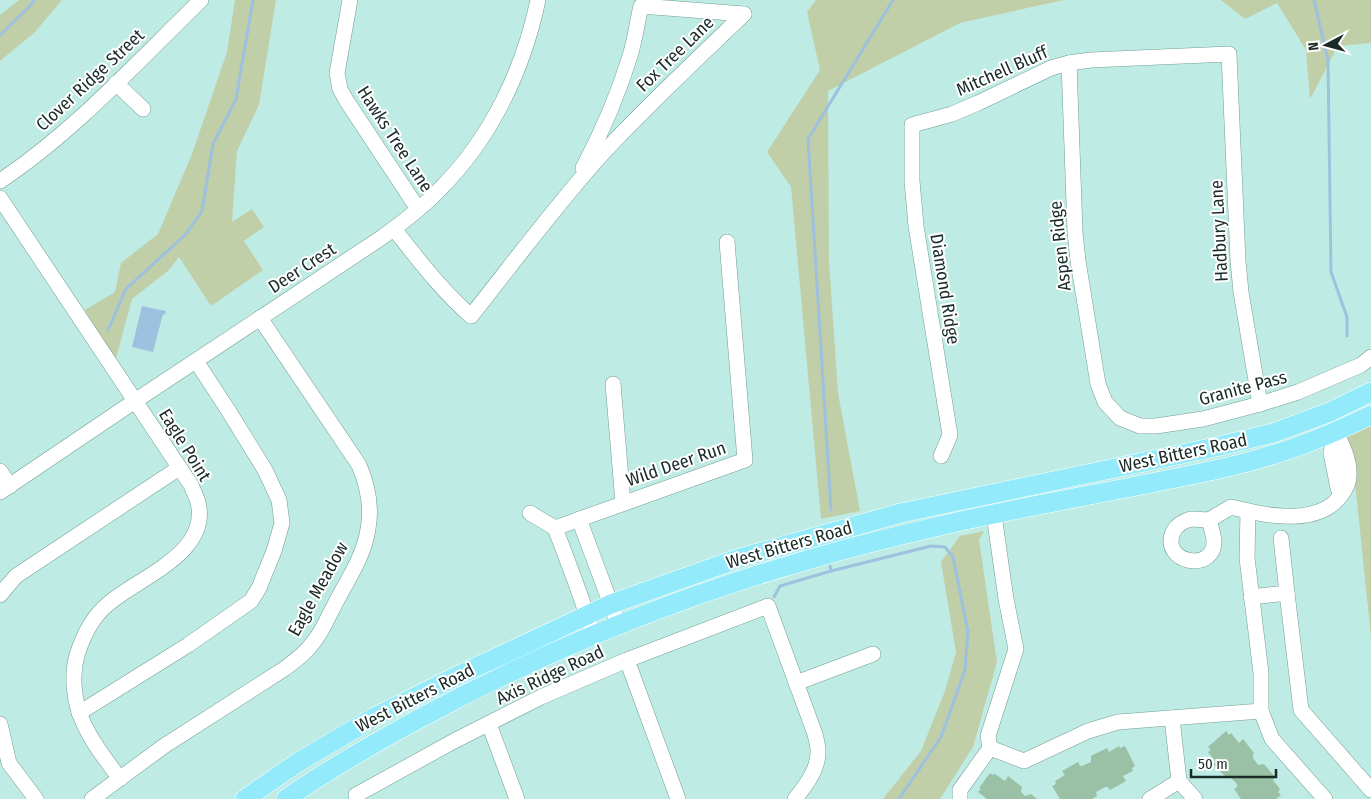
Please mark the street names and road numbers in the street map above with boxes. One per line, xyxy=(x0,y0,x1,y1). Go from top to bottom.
street label: Fox Tree Lane xyxy=(632,12,718,96)
street label: Clover Ridge Street xyxy=(31,24,149,136)
street label: Mitchell Bluff xyxy=(953,40,1053,101)
street label: Hawks Tree Lane xyxy=(352,82,438,196)
street label: Hadbury Lane xyxy=(1205,179,1233,282)
street label: Aspen Ridge xyxy=(1044,200,1076,292)
street label: Diamond Ridge xyxy=(925,232,965,346)
street label: Deer Crest xyxy=(264,238,340,298)
street label: Granite Pass xyxy=(1197,366,1290,410)
street label: Eagle Point xyxy=(154,405,216,485)
street label: West Bitters Road xyxy=(1117,429,1249,477)
street label: Wild Deer Run xyxy=(623,437,729,491)
street label: West Bitters Road xyxy=(723,517,855,573)
street label: Eagle Meadow xyxy=(283,538,353,640)
street label: Axis Ridge Road xyxy=(493,640,607,710)
street label: West Bitters Road xyxy=(352,659,478,737)

